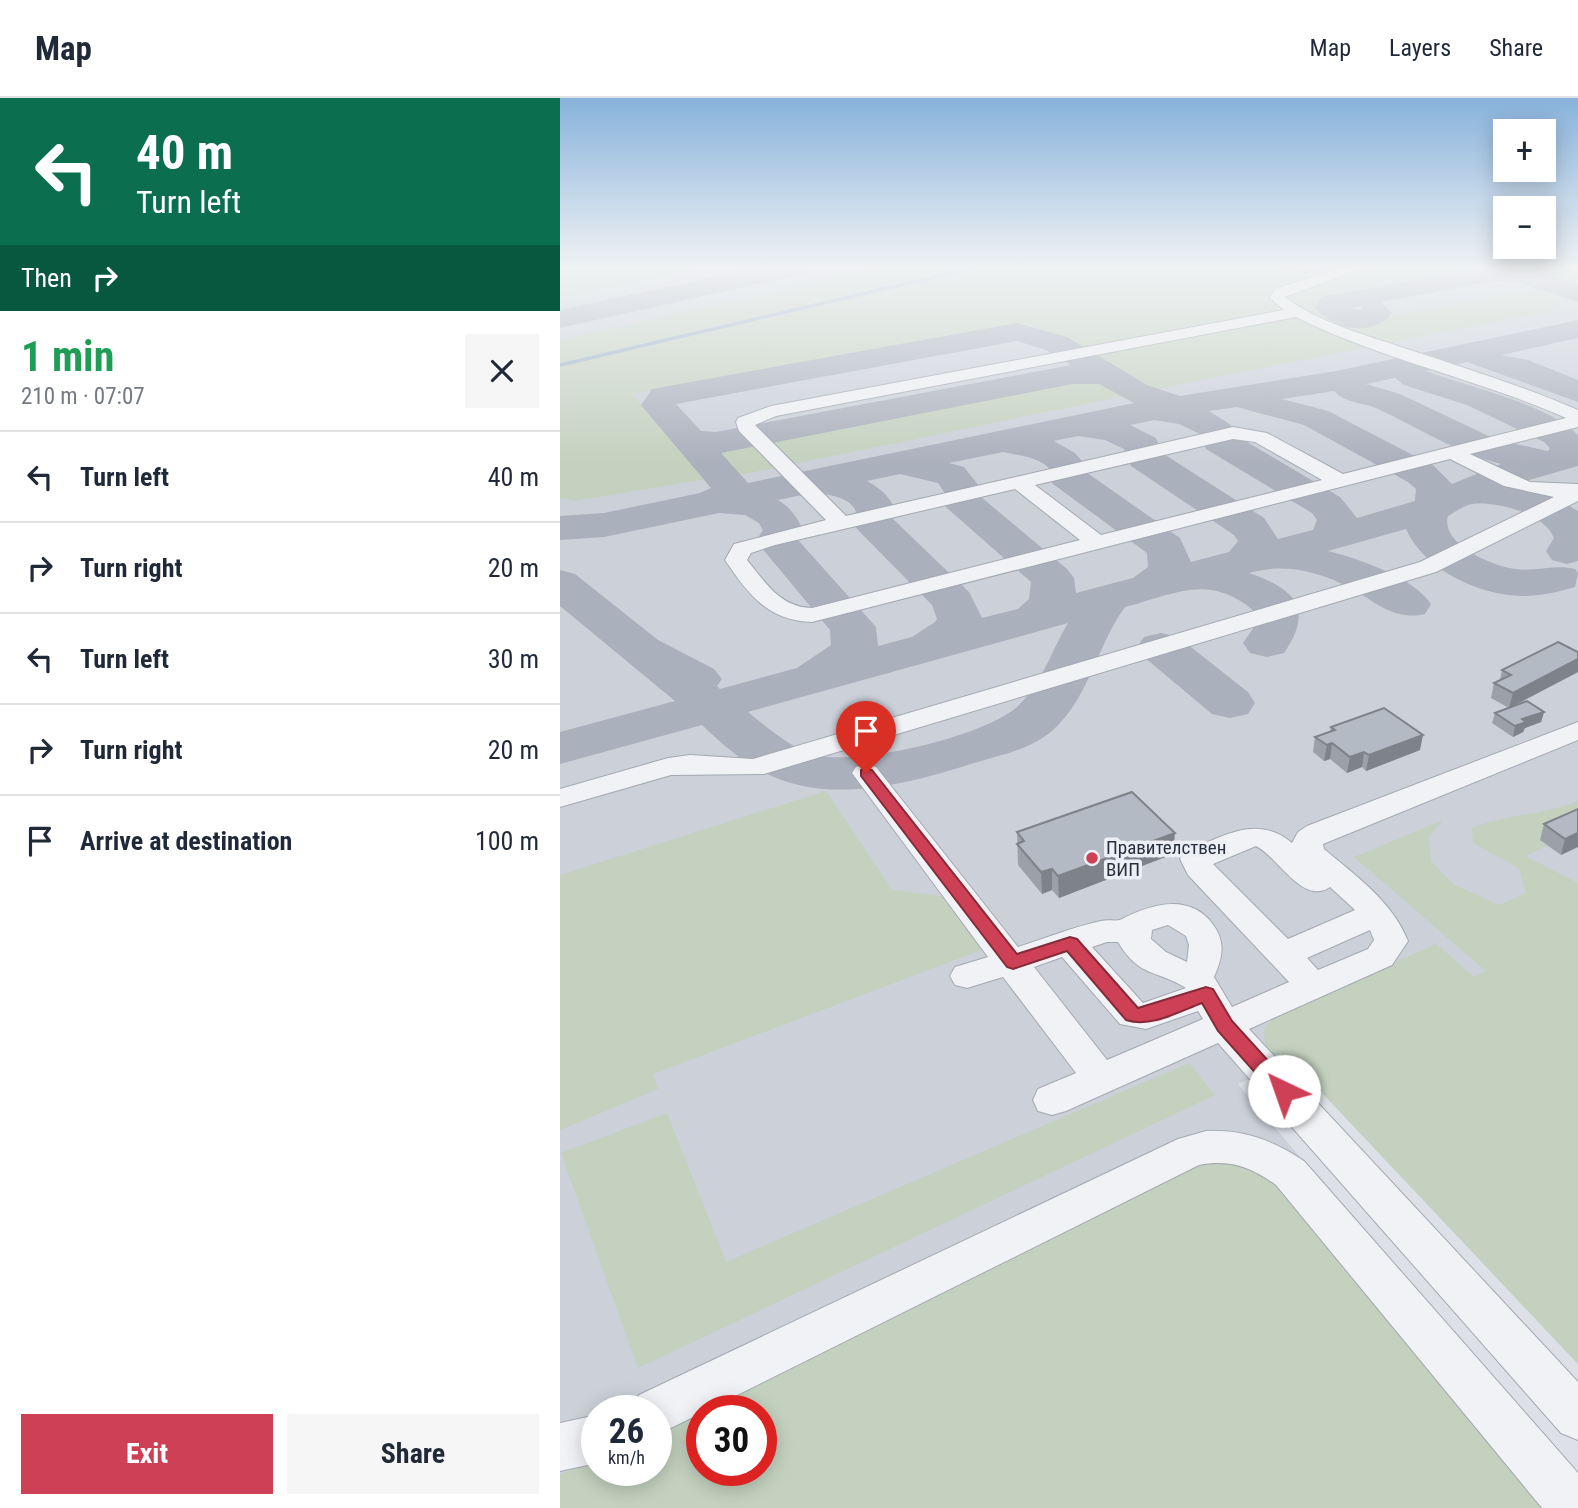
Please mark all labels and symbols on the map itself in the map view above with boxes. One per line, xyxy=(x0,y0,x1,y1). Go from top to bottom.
pin xyxy=(836,701,896,773)
place label: Правителствен ВИП xyxy=(1106,836,1226,881)
marker: Правителствен ВИП xyxy=(1084,850,1100,866)
position arrow xyxy=(1247,1054,1321,1128)
speed limit sign: 30 xyxy=(686,1395,777,1486)

